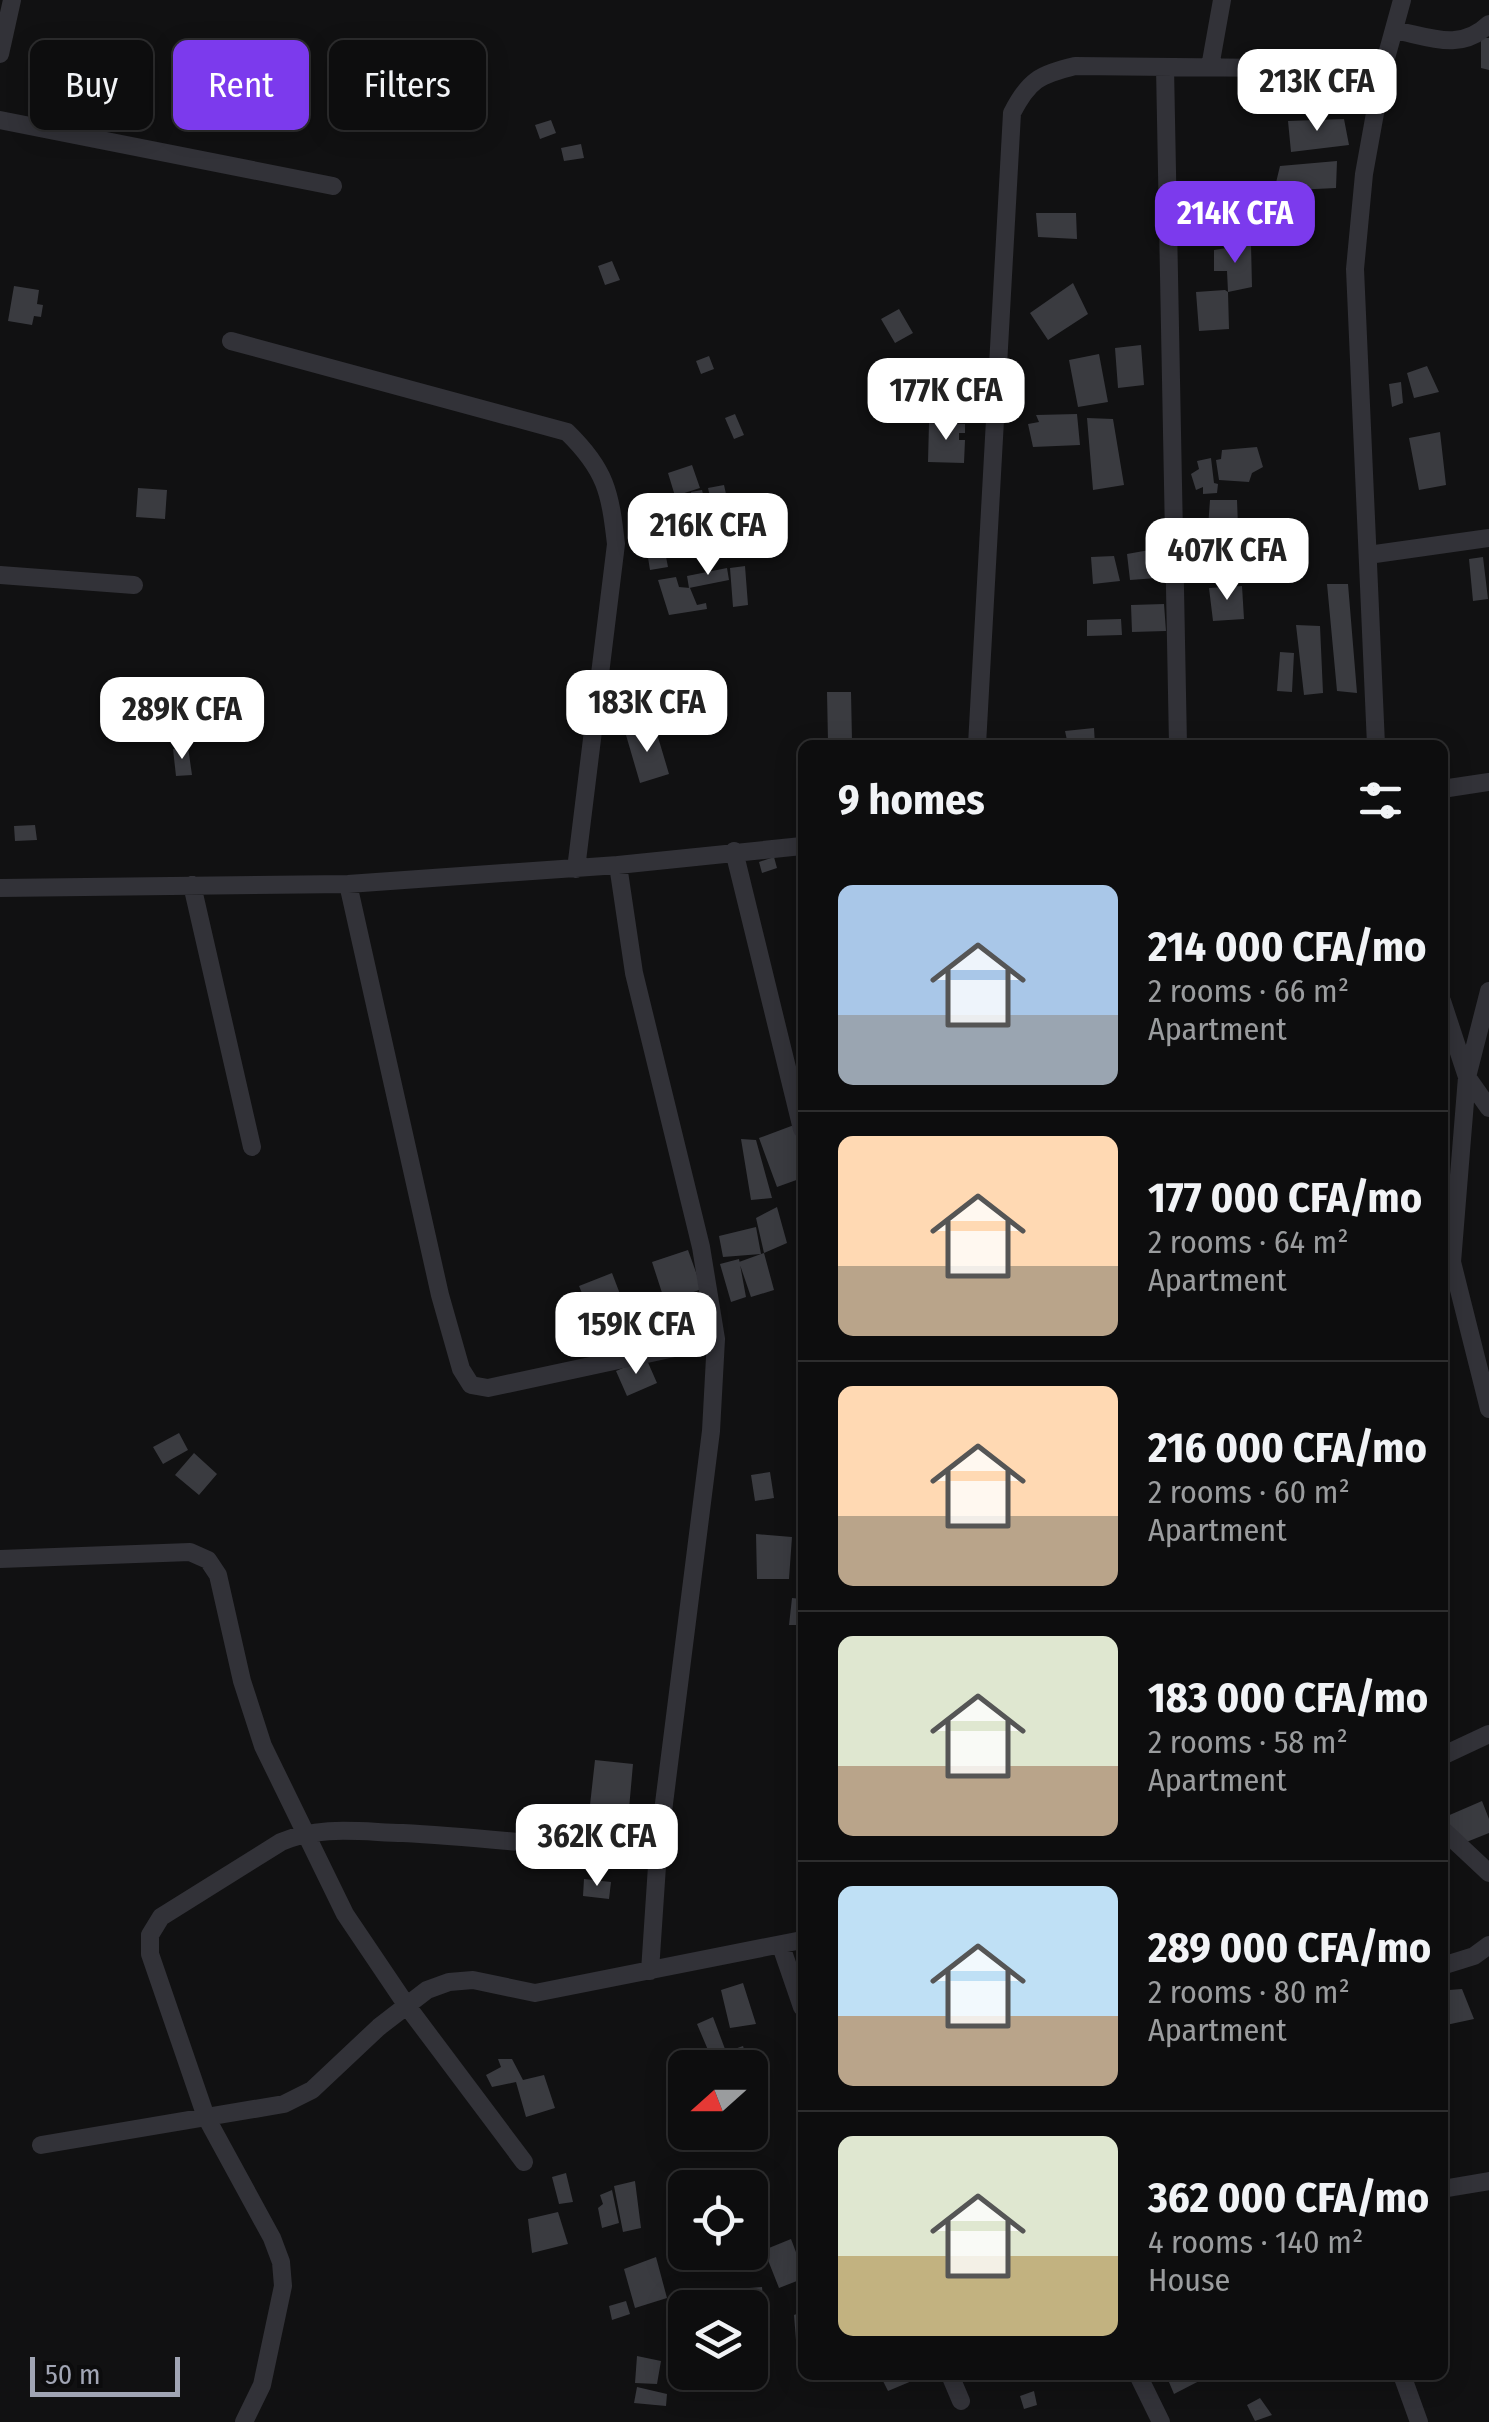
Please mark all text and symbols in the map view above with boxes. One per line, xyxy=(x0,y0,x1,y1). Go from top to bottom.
chip: Buy xyxy=(30,40,153,130)
chip: Rent xyxy=(173,40,309,130)
chip: Filters xyxy=(329,40,486,130)
pin: 213K CFA xyxy=(1214,49,1420,134)
text: 213K CFA xyxy=(1260,62,1374,100)
pin: 214K CFA xyxy=(1132,181,1338,266)
text: 214K CFA xyxy=(1177,194,1293,232)
pin: 177K CFA xyxy=(843,358,1049,443)
text: 177K CFA xyxy=(890,371,1002,409)
pin: 216K CFA xyxy=(605,493,811,578)
text: 216K CFA xyxy=(650,506,766,544)
pin: 407K CFA xyxy=(1124,518,1330,603)
text: 407K CFA xyxy=(1168,531,1286,569)
pin: 183K CFA xyxy=(544,670,750,755)
pin: 289K CFA xyxy=(79,677,285,762)
text: 183K CFA xyxy=(588,683,706,721)
text: 289K CFA xyxy=(122,690,242,728)
icon: filters xyxy=(1353,773,1408,828)
text: 9 homes xyxy=(838,775,985,825)
text: 214 000 CFA/mo xyxy=(1148,922,1426,972)
icon: home xyxy=(918,925,1038,1045)
text: 2 rooms · 66 m² xyxy=(1148,972,1349,1010)
text: Apartment xyxy=(1148,1010,1287,1048)
text: 177 000 CFA/mo xyxy=(1148,1173,1422,1223)
icon: home xyxy=(918,1176,1038,1296)
text: 2 rooms · 64 m² xyxy=(1148,1223,1349,1261)
text: Apartment xyxy=(1148,1261,1287,1299)
pin: 159K CFA xyxy=(533,1292,739,1377)
text: 159K CFA xyxy=(577,1305,695,1343)
text: 216 000 CFA/mo xyxy=(1148,1423,1427,1473)
icon: home xyxy=(918,1426,1038,1546)
text: 2 rooms · 60 m² xyxy=(1148,1473,1350,1511)
text: Apartment xyxy=(1148,1511,1287,1549)
text: 183 000 CFA/mo xyxy=(1148,1673,1428,1723)
icon: home xyxy=(918,1676,1038,1796)
text: 2 rooms · 58 m² xyxy=(1148,1723,1348,1761)
text: Apartment xyxy=(1148,1761,1287,1799)
pin: 362K CFA xyxy=(494,1804,700,1889)
text: 362K CFA xyxy=(538,1817,656,1855)
text: 289 000 CFA/mo xyxy=(1148,1923,1431,1973)
icon: home xyxy=(918,1926,1038,2046)
text: 2 rooms · 80 m² xyxy=(1148,1973,1350,2011)
text: Apartment xyxy=(1148,2011,1287,2049)
north arrow xyxy=(668,2050,768,2150)
map controls xyxy=(668,2050,768,2390)
button: locate xyxy=(668,2170,768,2270)
text: 362 000 CFA/mo xyxy=(1148,2173,1429,2223)
icon: home xyxy=(918,2176,1038,2296)
text: 4 rooms · 140 m² xyxy=(1148,2223,1363,2261)
text: House xyxy=(1148,2261,1230,2299)
button: layers xyxy=(668,2290,768,2390)
scale bar xyxy=(30,2352,180,2396)
text: 50 m xyxy=(45,2358,101,2391)

